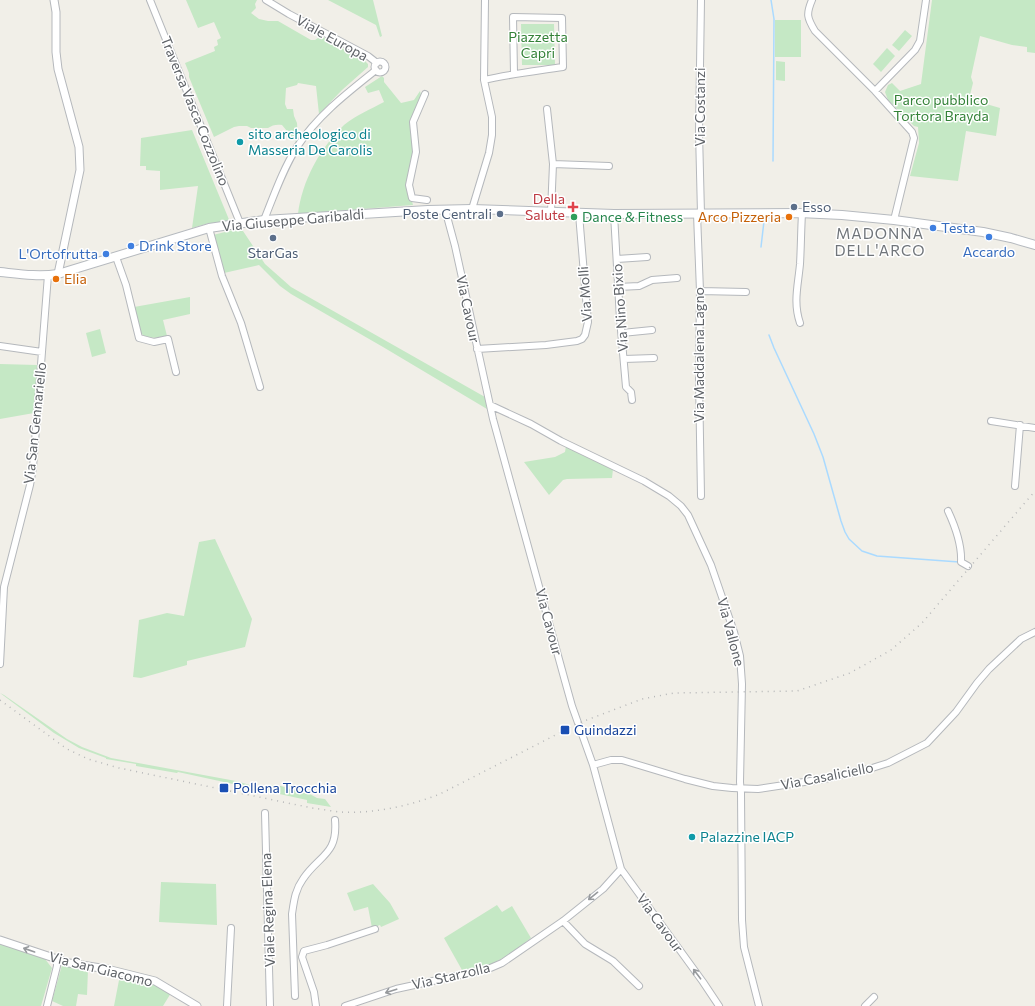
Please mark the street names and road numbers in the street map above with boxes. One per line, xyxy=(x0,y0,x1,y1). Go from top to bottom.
street label: Viale Europa xyxy=(293,11,371,64)
street label: Traversa Vasca Cozzolino xyxy=(158,34,233,188)
street label: Via Costanzi xyxy=(691,68,708,147)
street label: Via Giuseppe Garibaldi xyxy=(221,205,365,234)
street label: Via Nino Bixio xyxy=(608,263,631,353)
street label: Via Molli xyxy=(574,266,595,322)
street label: Via Cavour xyxy=(453,274,484,345)
street label: Via Maddalena Lagno xyxy=(690,287,707,423)
street label: Via San Gennariello xyxy=(20,361,49,485)
street label: Via Cavour xyxy=(532,586,567,658)
street label: Via Vallone xyxy=(714,596,749,668)
street label: Via Casaliciello xyxy=(779,758,875,793)
street label: Viale Regina Elena xyxy=(257,853,278,967)
street label: Via Cavour xyxy=(633,890,688,956)
street label: Via San Giacomo xyxy=(47,947,155,990)
street label: Via Starzolla xyxy=(410,958,492,993)

